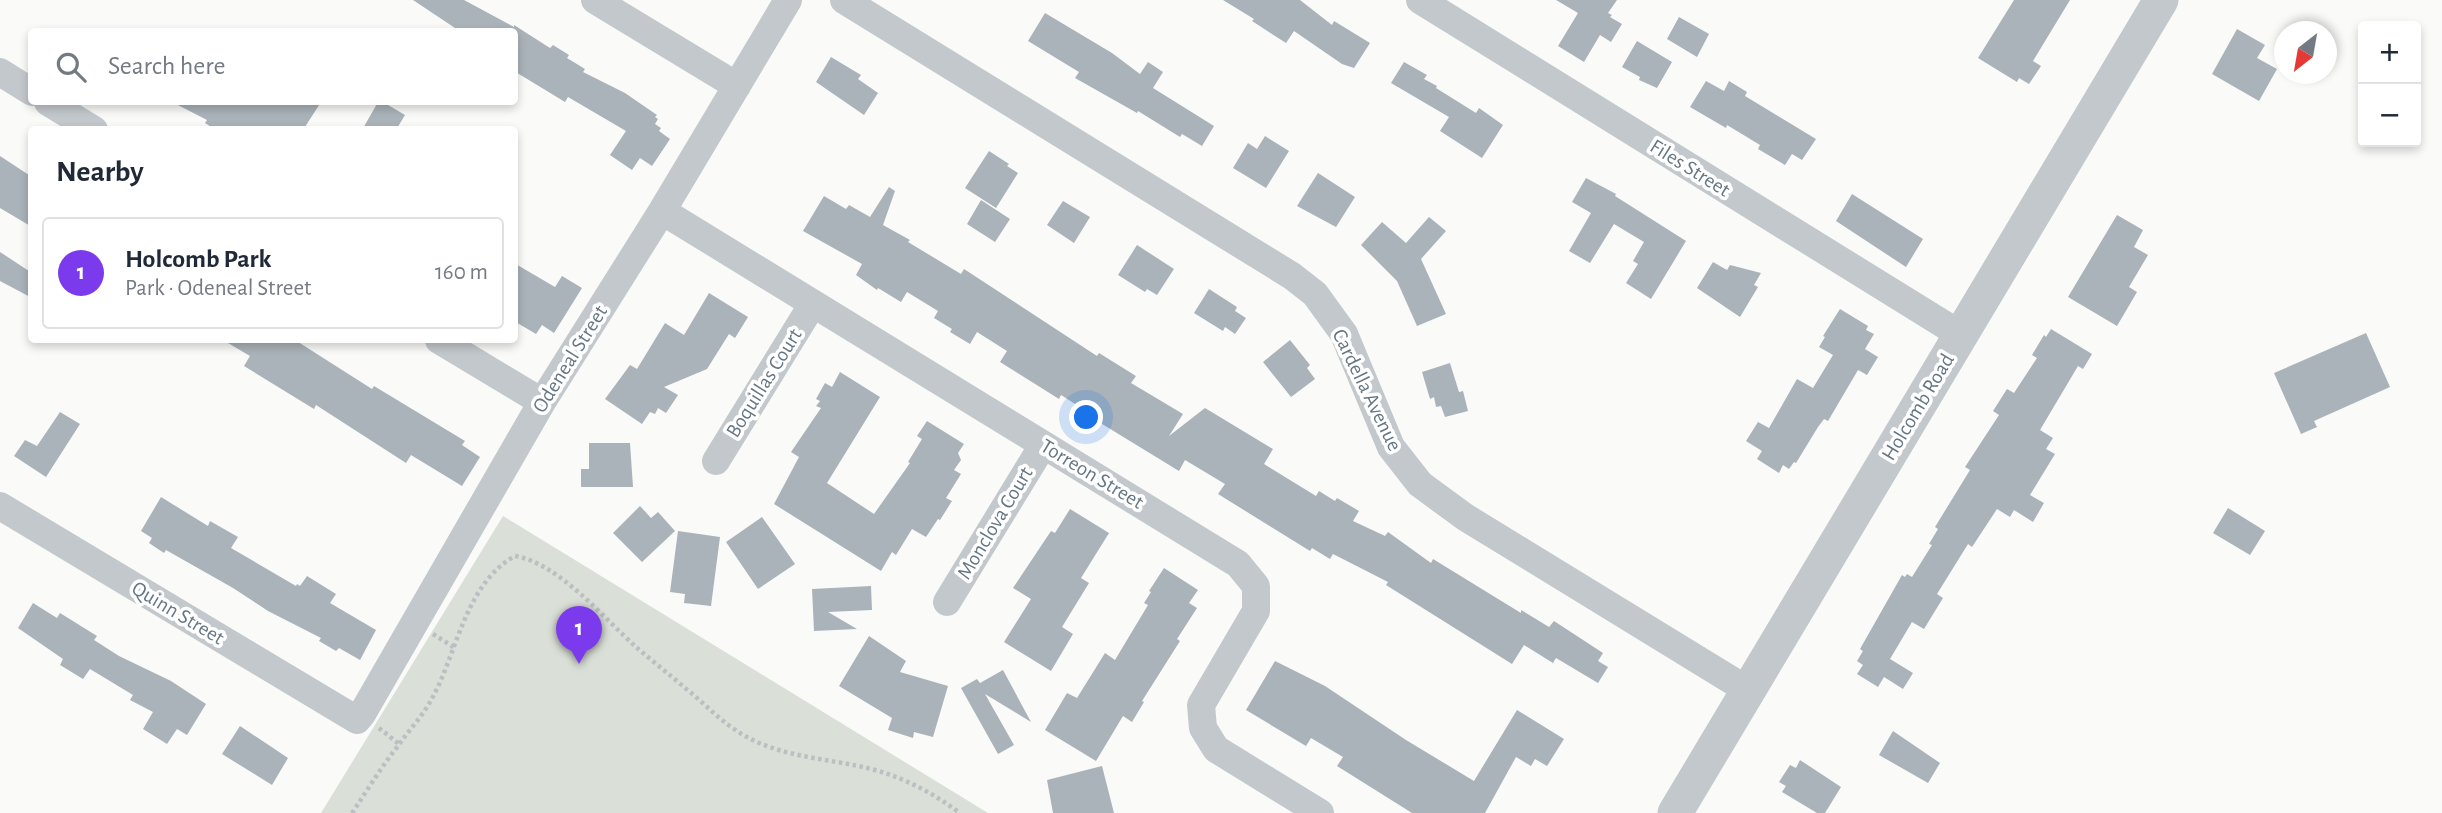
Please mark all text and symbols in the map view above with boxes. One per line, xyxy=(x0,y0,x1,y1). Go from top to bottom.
north arrow xyxy=(2274,21,2337,84)
map controls xyxy=(2358,21,2421,147)
button: + xyxy=(2358,21,2421,84)
search box xyxy=(28,28,518,105)
icon: search xyxy=(52,48,90,86)
text: Search here xyxy=(108,53,226,79)
button: − xyxy=(2358,84,2421,147)
street label: Files Street xyxy=(1646,135,1734,201)
text: Nearby xyxy=(56,157,144,187)
text: Holcomb Park xyxy=(125,246,271,272)
text: 1 xyxy=(77,261,85,284)
text: 160 m xyxy=(435,261,488,284)
text: Park · Odeneal Street xyxy=(125,277,311,300)
street label: Odeneal Street xyxy=(529,301,611,416)
street label: Boquillas Court xyxy=(722,325,806,441)
street label: Cardella Avenue xyxy=(1329,326,1405,454)
street label: Holcomb Road xyxy=(1878,350,1958,464)
your location xyxy=(1069,400,1103,434)
street label: Torreon Street xyxy=(1037,435,1147,513)
street label: Monclova Court xyxy=(953,463,1037,583)
street label: Quinn Street xyxy=(128,577,228,649)
pin: 1 xyxy=(556,606,602,664)

